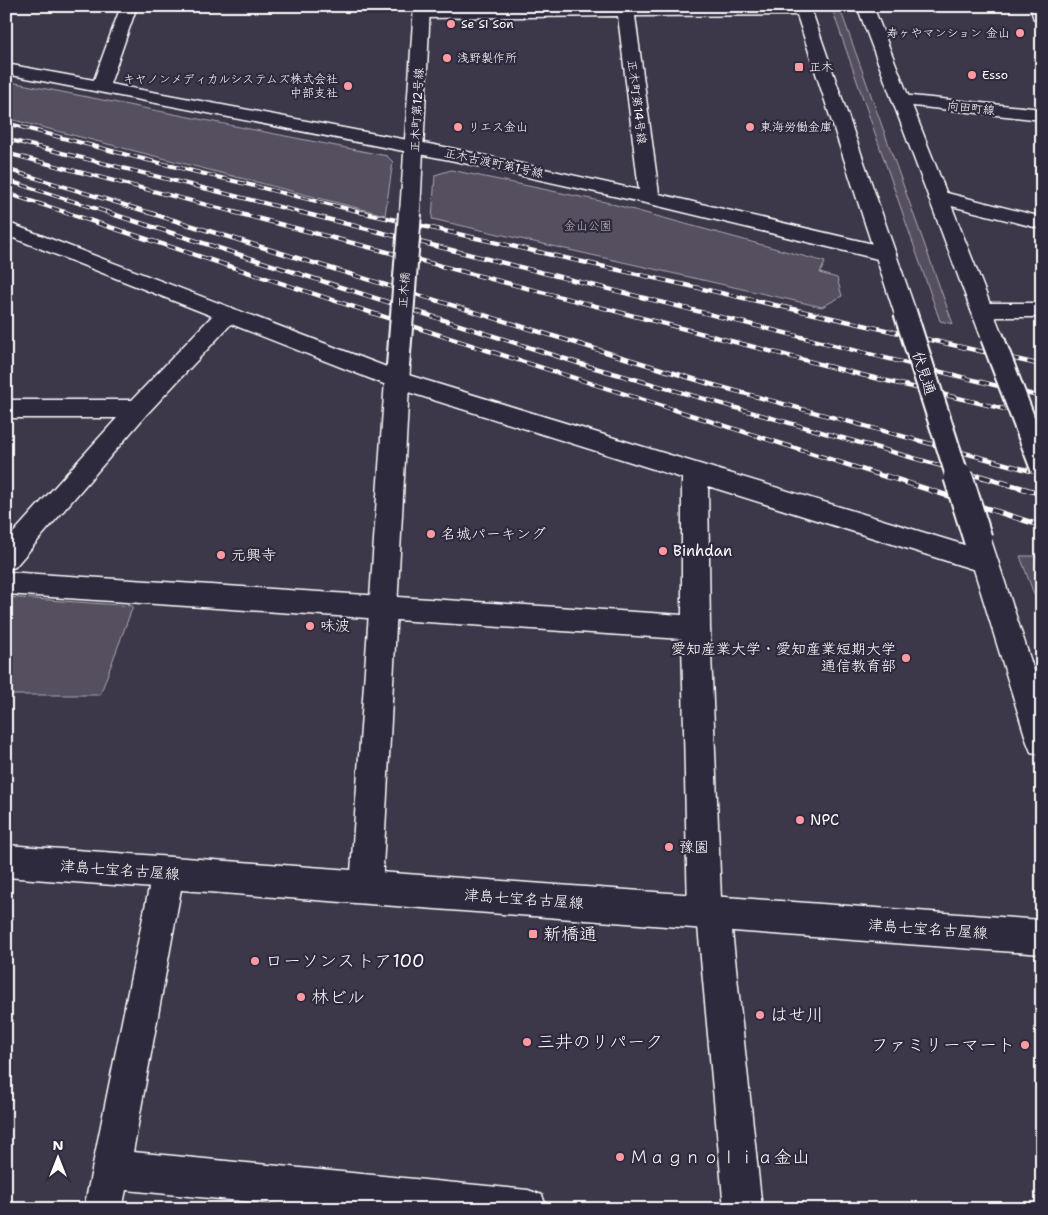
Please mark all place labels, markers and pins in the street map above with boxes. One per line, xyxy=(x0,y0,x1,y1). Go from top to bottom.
place label: Se Si Son xyxy=(461,16,514,32)
marker: Se Si Son xyxy=(445,18,457,30)
place label: 寿ヶやマンション 金山 xyxy=(886,25,1010,41)
marker: 寿ヶやマンション 金山 xyxy=(1014,27,1026,39)
place label: 浅野製作所 xyxy=(457,50,517,66)
marker: 浅野製作所 xyxy=(441,52,453,64)
place label: 正木 xyxy=(809,59,833,75)
marker: 正木 xyxy=(793,61,805,73)
place label: Esso xyxy=(982,67,1008,83)
marker: Esso xyxy=(966,69,978,81)
place label: キヤノンメディカルシステムズ株式会社 中部支社 xyxy=(123,71,338,101)
marker: キヤノンメディカルシステムズ株式会社 中部支社 xyxy=(342,80,354,92)
place label: リエス金山 xyxy=(468,119,528,135)
place label: 東海労働金庫 xyxy=(760,119,832,135)
marker: リエス金山 xyxy=(452,121,464,133)
marker: 東海労働金庫 xyxy=(744,121,756,133)
place label: 名城パーキング xyxy=(441,524,546,544)
marker: 名城パーキング xyxy=(425,528,437,540)
place label: Binhdan xyxy=(673,541,732,561)
place label: 元興寺 xyxy=(231,545,276,565)
marker: Binhdan xyxy=(657,545,669,557)
marker: 元興寺 xyxy=(215,549,227,561)
place label: 味波 xyxy=(320,616,350,636)
marker: 味波 xyxy=(304,620,316,632)
place label: 愛知産業大学・愛知産業短期大学 通信教育部 xyxy=(671,639,896,676)
marker: 愛知産業大学・愛知産業短期大学 通信教育部 xyxy=(900,652,912,664)
place label: NPC xyxy=(810,810,839,830)
marker: NPC xyxy=(794,814,806,826)
place label: 豫園 xyxy=(679,837,709,857)
marker: 豫園 xyxy=(663,841,675,853)
place label: 新橋通 xyxy=(543,922,597,946)
marker: 新橋通 xyxy=(527,928,539,940)
place label: ローソンストア100 xyxy=(265,949,425,973)
marker: ローソンストア100 xyxy=(249,955,261,967)
place label: 林ビル xyxy=(311,985,365,1009)
marker: 林ビル xyxy=(295,991,307,1003)
place label: はせ川 xyxy=(770,1003,824,1027)
marker: はせ川 xyxy=(754,1009,766,1021)
place label: 三井のリパーク xyxy=(537,1030,663,1054)
place label: ファミリーマート xyxy=(871,1033,1015,1057)
marker: 三井のリパーク xyxy=(521,1036,533,1048)
marker: ファミリーマート xyxy=(1019,1039,1031,1051)
place label: Ｍａｇｎｏｌｉａ金山 xyxy=(630,1145,810,1169)
marker: Ｍａｇｎｏｌｉａ金山 xyxy=(614,1151,626,1163)

